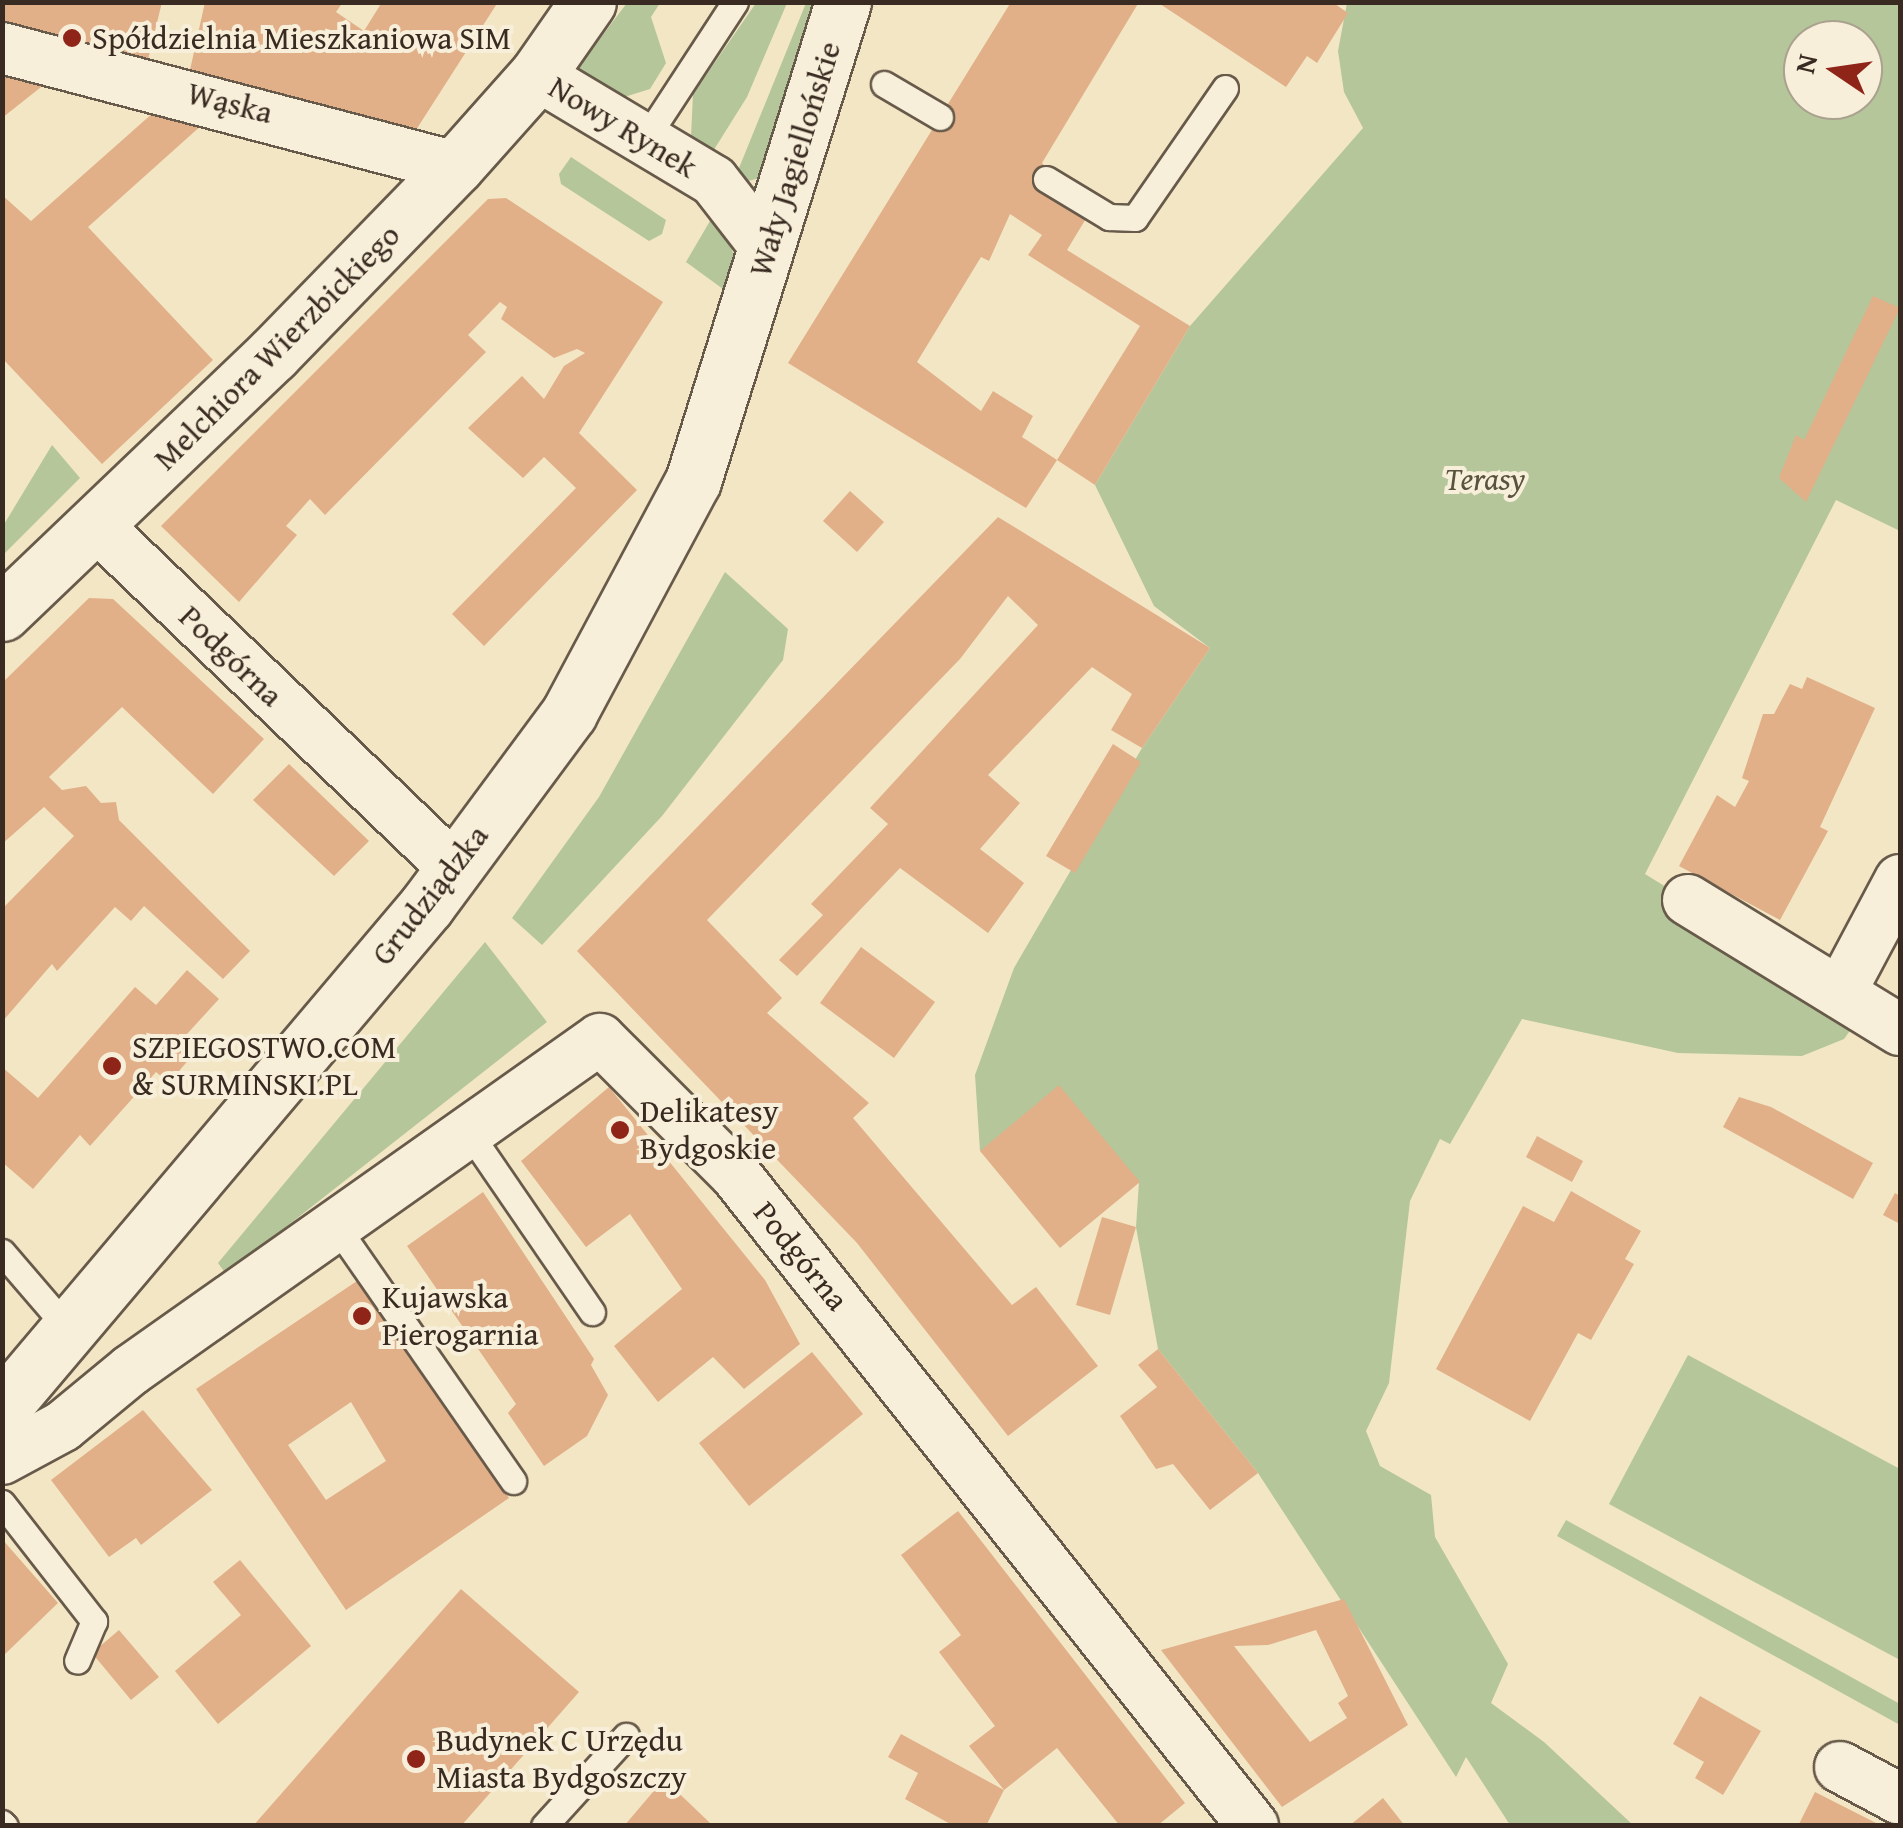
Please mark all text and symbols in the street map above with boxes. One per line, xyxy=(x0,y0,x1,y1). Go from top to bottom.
place label: Spółdzielnia Mieszkaniowa SIM xyxy=(92,19,511,57)
north arrow xyxy=(1783,20,1883,120)
marker: Spółdzielnia Mieszkaniowa SIM xyxy=(61,27,83,49)
street label: Wały Jagiellońskie xyxy=(741,37,849,281)
text: N xyxy=(1783,50,1827,77)
street label: Nowy Rynek xyxy=(542,68,704,186)
street label: Wąska xyxy=(183,74,277,132)
street label: Melchiora Wierzbickiego xyxy=(146,216,408,478)
park label: Terasy xyxy=(1445,460,1525,498)
street label: Podgórna xyxy=(171,597,291,715)
street label: Grudziądzka xyxy=(363,817,497,973)
place label: SZPIEGOSTWO.COM & SURMINSKI.PL xyxy=(132,1029,397,1104)
marker: SZPIEGOSTWO.COM & SURMINSKI.PL xyxy=(101,1055,123,1077)
place label: Delikatesy Bydgoskie xyxy=(640,1093,779,1168)
marker: Delikatesy Bydgoskie xyxy=(609,1119,631,1141)
street label: Podgórna xyxy=(745,1194,857,1318)
place label: Kujawska Pierogarnia xyxy=(382,1279,539,1354)
marker: Kujawska Pierogarnia xyxy=(351,1305,373,1327)
place label: Budynek C Urzędu Miasta Bydgoszczy xyxy=(436,1722,687,1797)
marker: Budynek C Urzędu Miasta Bydgoszczy xyxy=(405,1748,427,1770)

